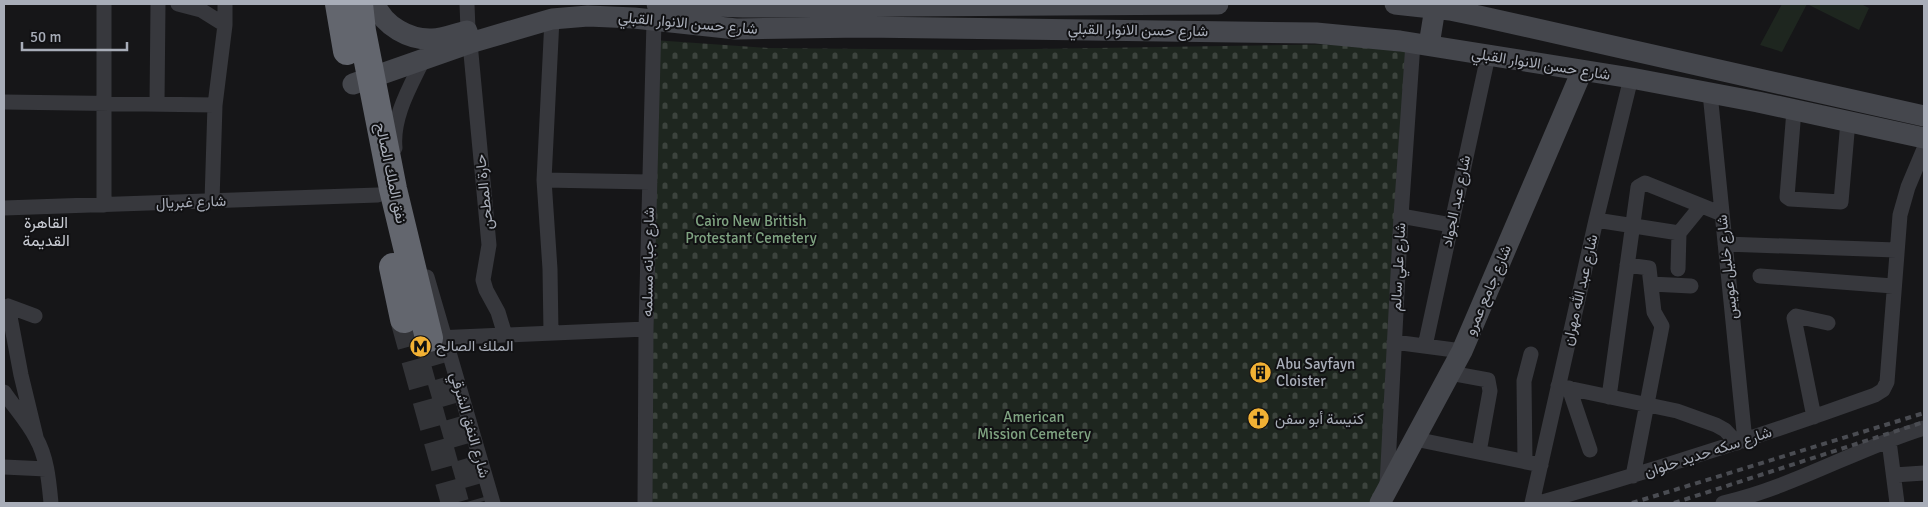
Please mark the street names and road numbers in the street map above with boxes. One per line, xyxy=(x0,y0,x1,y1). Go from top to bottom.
street label: شارع حسن الانوار القبلي xyxy=(617,8,759,42)
street label: شارع حسن الانوار القبلي xyxy=(1068,20,1208,44)
street label: شارع حسن الانوار القبلي xyxy=(1470,44,1612,88)
street label: نفق الملك الصالح xyxy=(370,121,410,226)
street label: حارة المطحن xyxy=(471,153,498,231)
street label: شارع عبد الجواد xyxy=(1438,153,1476,249)
street label: شارع غبريال xyxy=(155,192,227,214)
street label: شارع جبانه مسلمه xyxy=(638,207,660,317)
street label: شارع خليل عويس xyxy=(1713,213,1743,320)
street label: شارع علي سالم xyxy=(1387,222,1413,312)
street label: شارع عبد الله مهران xyxy=(1558,232,1604,348)
street label: شارع جامع عمرو xyxy=(1461,242,1517,339)
street label: شارع النفق الشرقي xyxy=(442,370,494,481)
street label: شارع سكه حديد حلوان xyxy=(1642,423,1775,483)

